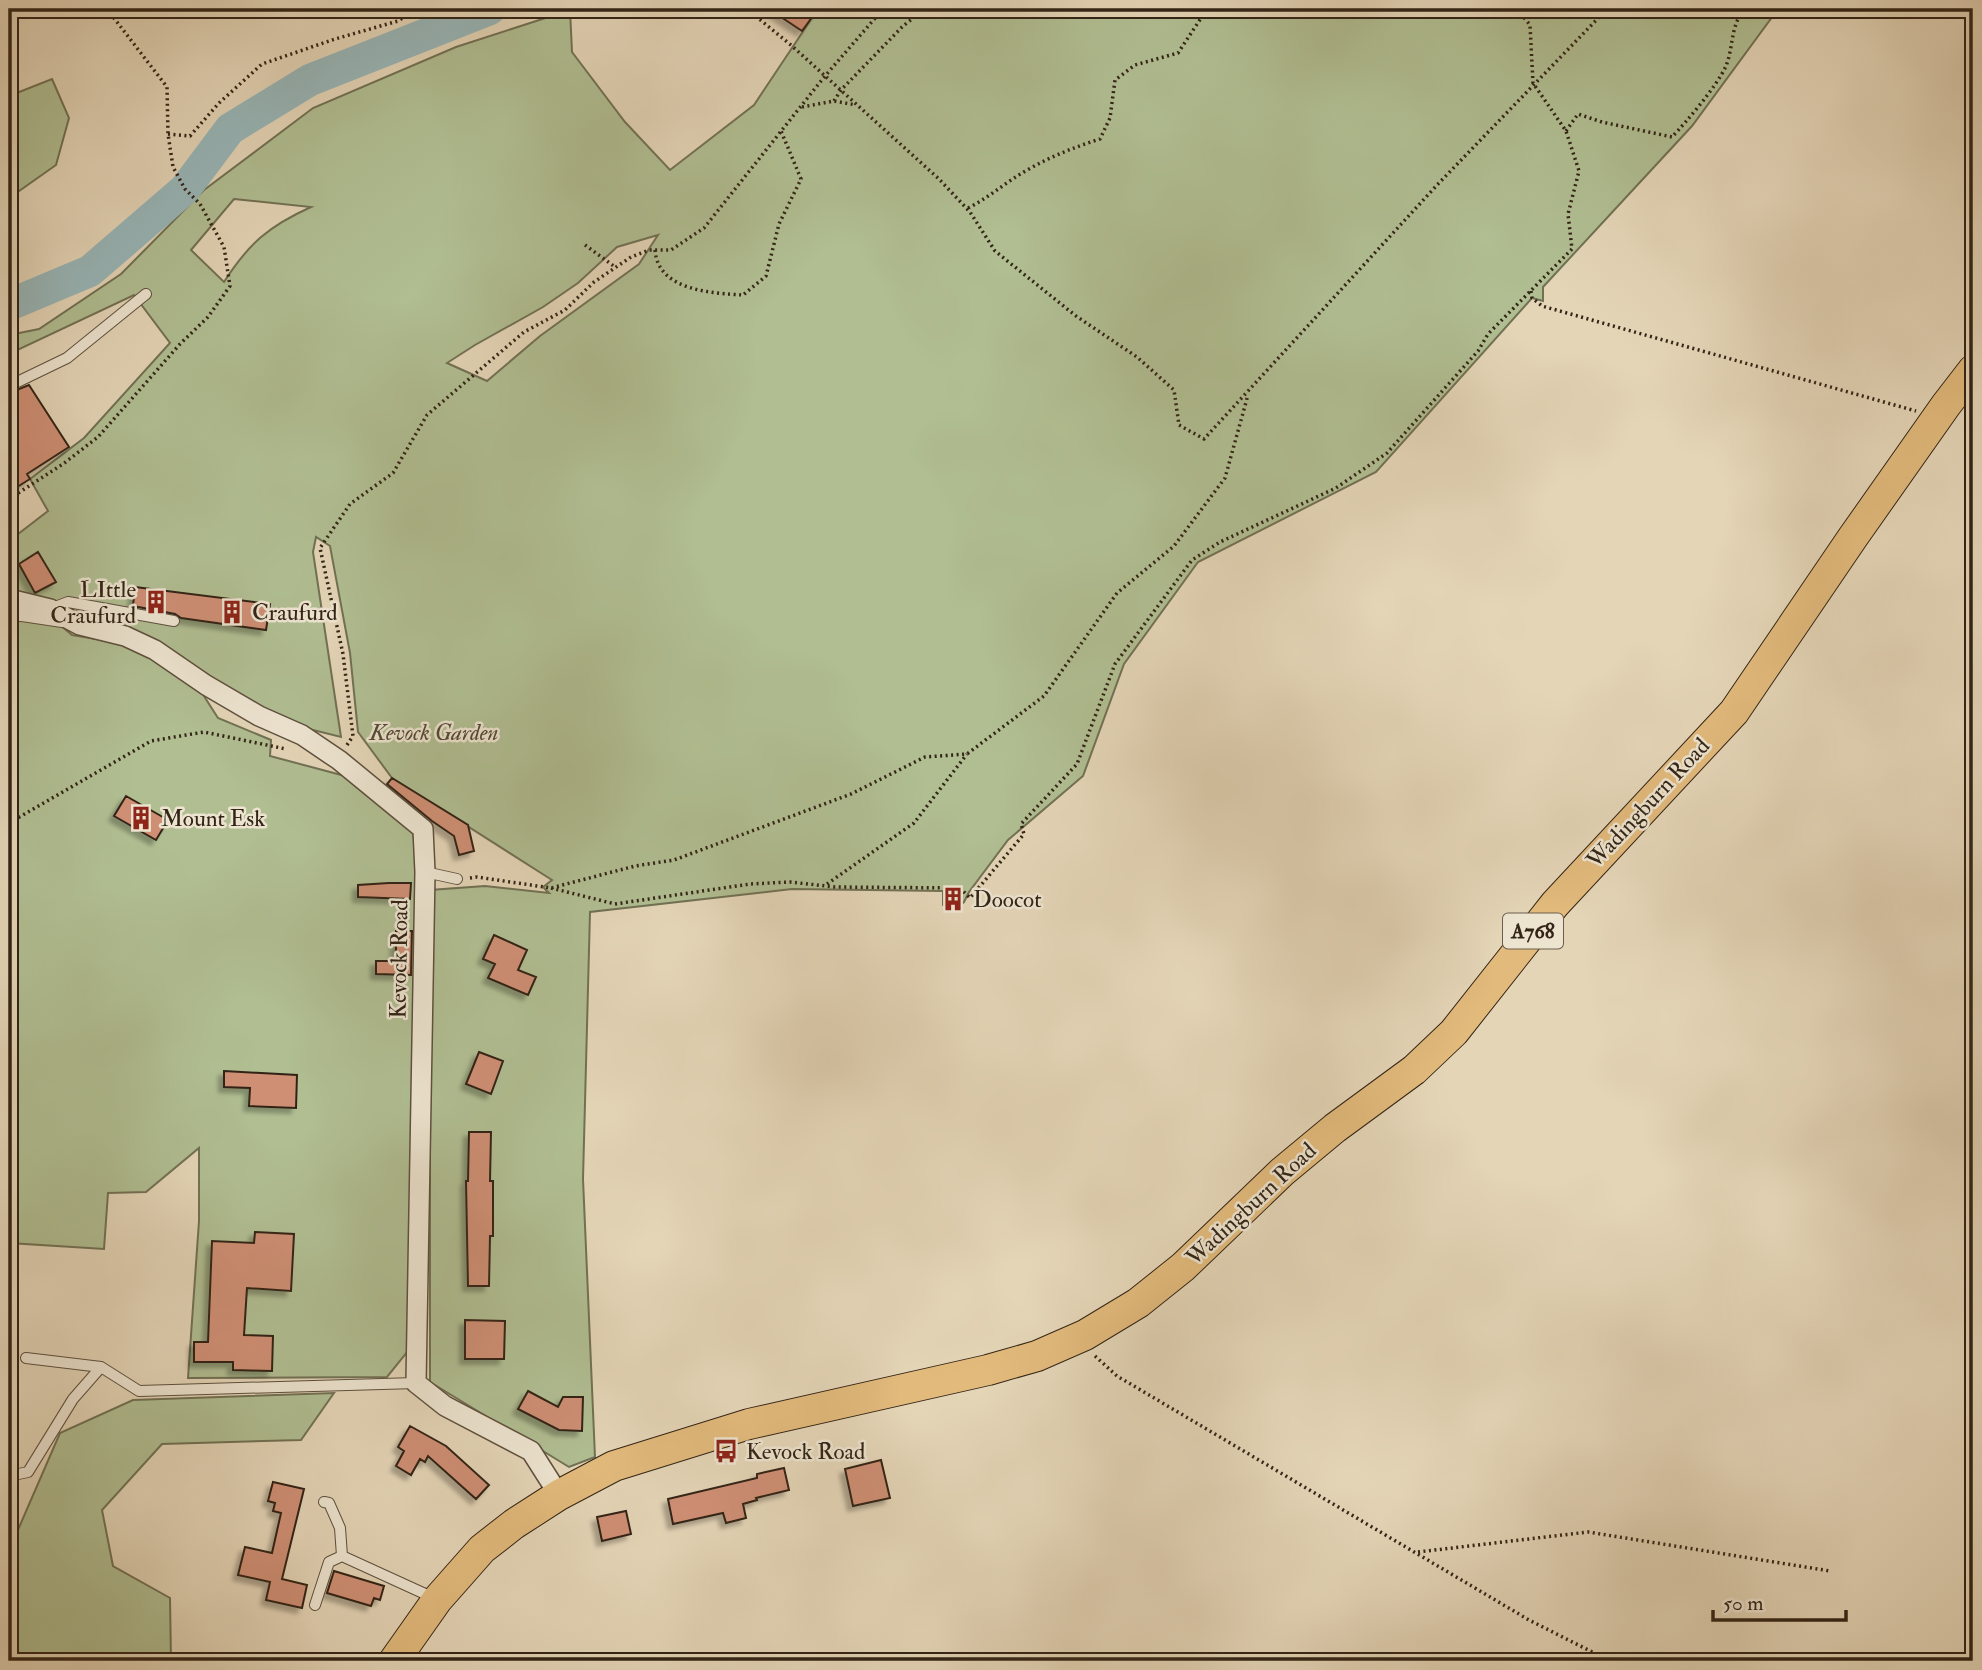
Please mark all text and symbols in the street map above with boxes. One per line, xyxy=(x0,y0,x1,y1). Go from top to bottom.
place label: LIttle Craufurd xyxy=(50,575,136,630)
building icon: LIttle Craufurd xyxy=(142,588,170,616)
building icon: Craufurd xyxy=(218,598,246,626)
place label: Craufurd xyxy=(252,598,338,627)
park label: Kevock Garden xyxy=(369,718,499,747)
street label: Wadingburn Road xyxy=(1579,732,1716,875)
building icon: Mount Esk xyxy=(127,804,155,832)
place label: Mount Esk xyxy=(161,804,265,833)
building icon: Doocot xyxy=(939,885,967,913)
place label: Doocot xyxy=(973,885,1042,914)
street label: Kevock Road xyxy=(383,899,415,1019)
road number: A768 xyxy=(1503,914,1563,948)
street label: Wadingburn Road xyxy=(1179,1136,1322,1273)
bus stop icon: Kevock Road xyxy=(712,1437,740,1465)
place label: Kevock Road xyxy=(746,1437,865,1466)
scale bar xyxy=(1713,1579,1846,1623)
text: 50 m xyxy=(1723,1590,1764,1617)

